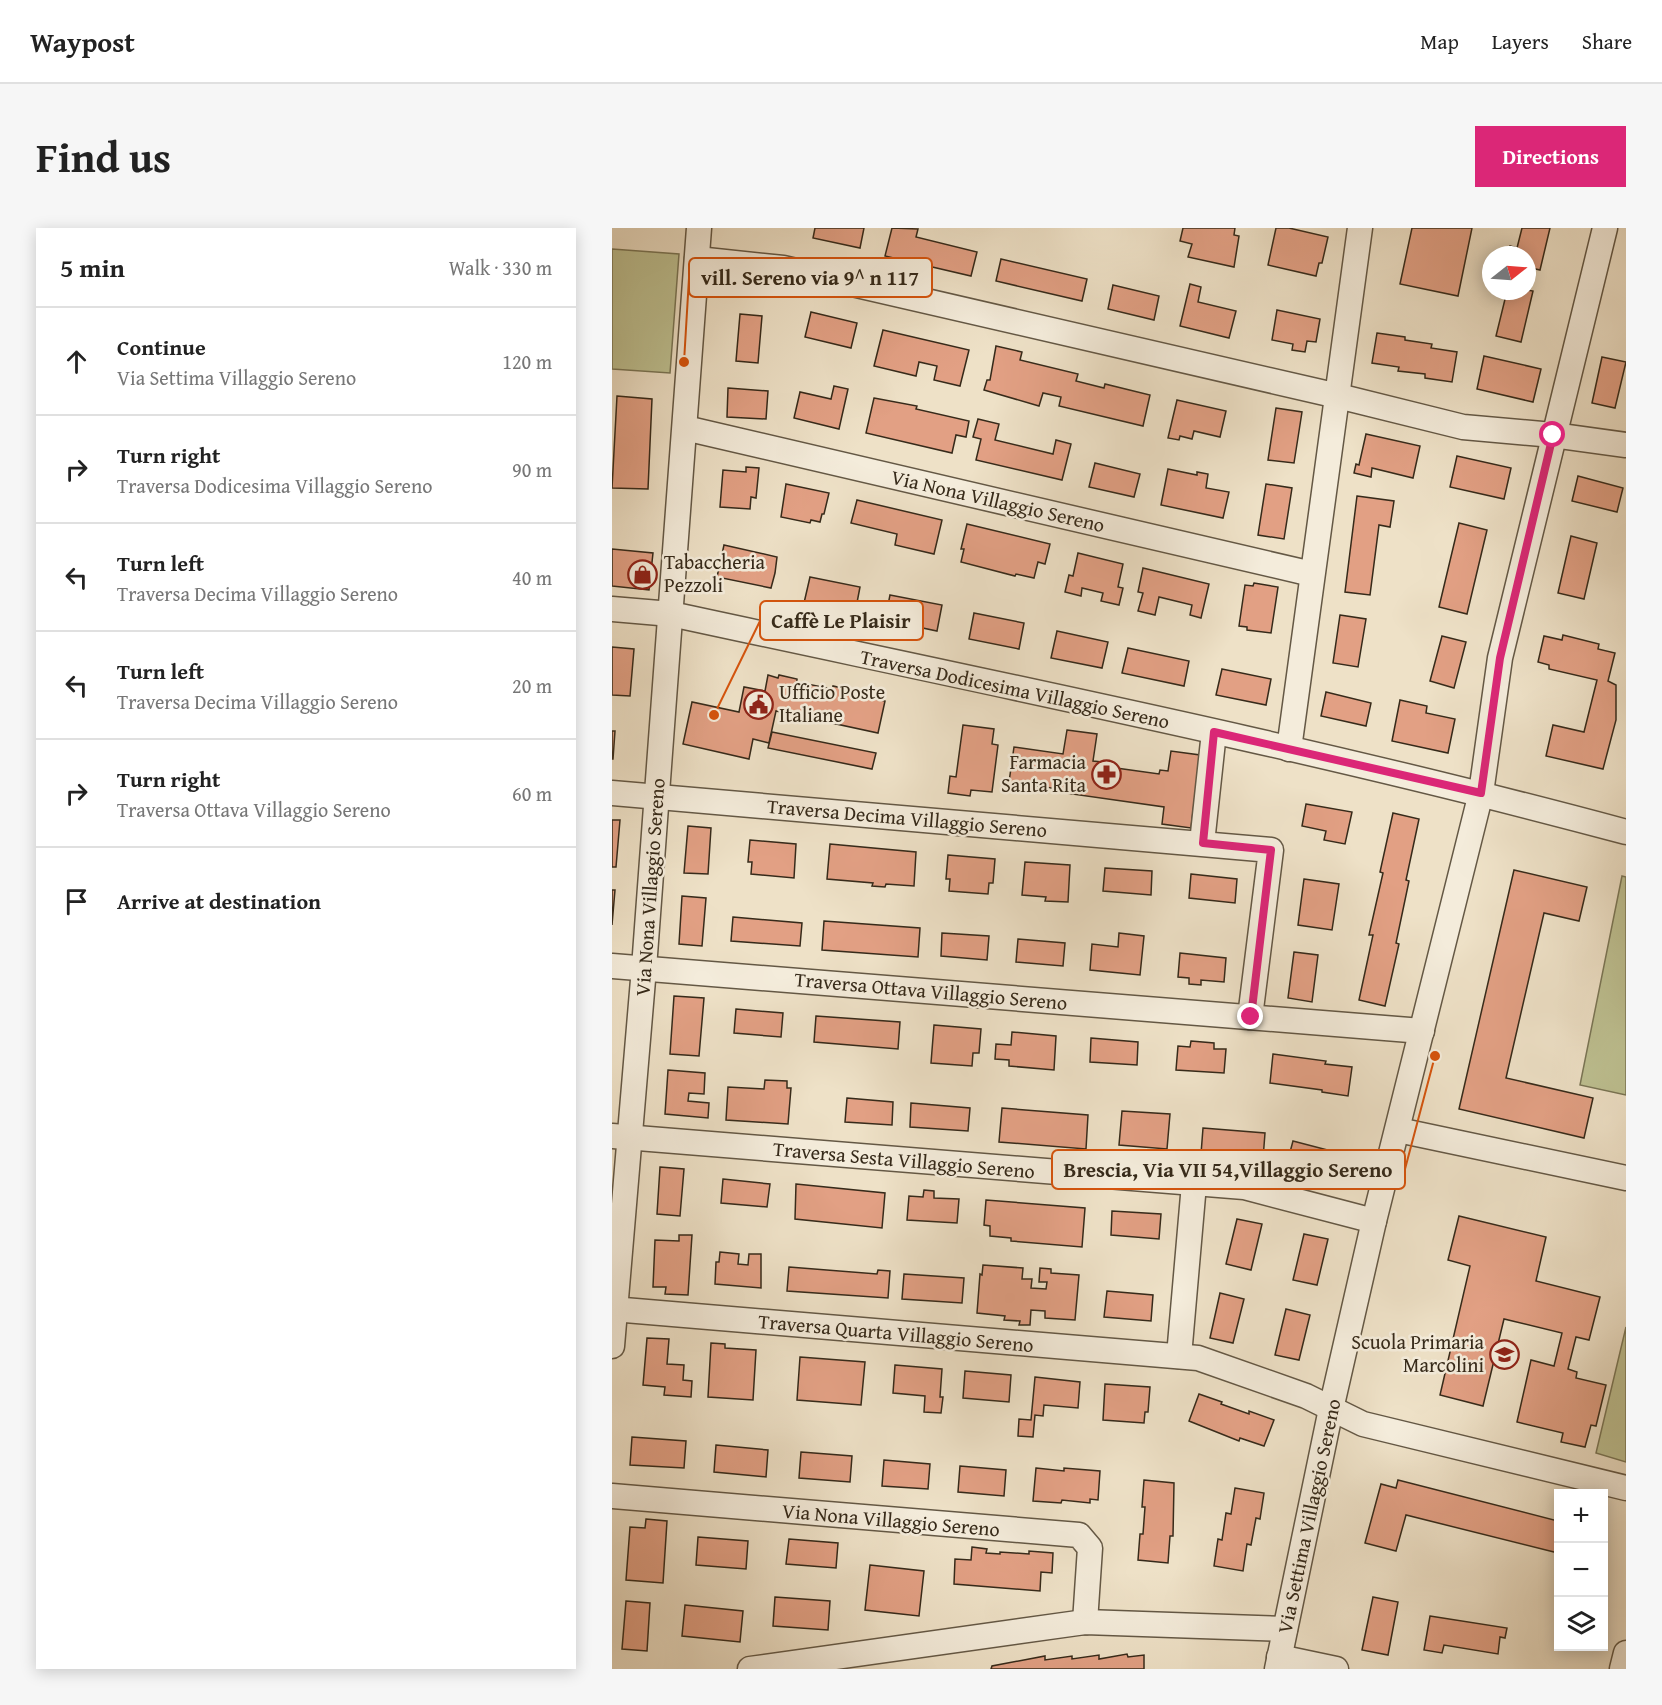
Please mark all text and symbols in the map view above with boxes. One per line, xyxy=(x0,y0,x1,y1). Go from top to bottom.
text: Waypost xyxy=(30,21,135,62)
text: Map xyxy=(1420,26,1459,57)
text: Layers xyxy=(1492,26,1549,57)
text: Share xyxy=(1582,26,1632,57)
text: Find us xyxy=(36,126,171,187)
button: Directions xyxy=(1475,126,1626,187)
north arrow xyxy=(1482,246,1536,300)
text: 5 min xyxy=(60,248,125,287)
text: Walk · 330 m xyxy=(449,253,552,282)
callout: vill. Sereno via 9^ n 117 xyxy=(689,258,932,297)
text: vill. Sereno via 9^ n 117 xyxy=(701,262,919,293)
text: Continue xyxy=(117,331,206,363)
icon: ahead xyxy=(60,345,93,378)
text: 120 m xyxy=(502,347,552,376)
text: Via Settima Villaggio Sereno xyxy=(117,363,356,392)
route start xyxy=(1539,421,1565,447)
text: Turn right xyxy=(117,439,220,471)
icon: right xyxy=(60,453,93,486)
text: 90 m xyxy=(512,455,552,484)
street label: Via Nona Villaggio Sereno xyxy=(888,462,1108,539)
text: Traversa Dodicesima Villaggio Sereno xyxy=(117,471,432,500)
text: Turn left xyxy=(117,547,204,579)
place label: Tabaccheria Pezzoli xyxy=(664,547,766,599)
shop icon: Tabaccheria Pezzoli xyxy=(627,558,659,590)
icon: left xyxy=(60,561,93,594)
text: 40 m xyxy=(512,563,552,592)
text: Traversa Decima Villaggio Sereno xyxy=(117,579,398,608)
callout: Caffè Le Plaisir xyxy=(760,601,923,640)
text: Caffè Le Plaisir xyxy=(771,605,911,636)
street label: Traversa Dodicesima Villaggio Sereno xyxy=(858,642,1172,735)
text: Turn left xyxy=(117,655,204,687)
icon: left xyxy=(60,669,93,702)
text: 20 m xyxy=(512,671,552,700)
place label: Ufficio Poste Italiane xyxy=(779,677,885,729)
text: Traversa Decima Villaggio Sereno xyxy=(117,687,398,716)
public building icon: Ufficio Poste Italiane xyxy=(742,688,774,720)
place label: Farmacia Santa Rita xyxy=(1001,747,1087,799)
pharmacy icon: Farmacia Santa Rita xyxy=(1091,758,1123,790)
text: Turn right xyxy=(117,763,220,795)
icon: right xyxy=(60,777,93,810)
street label: Via Nona Villaggio Sereno xyxy=(627,777,672,997)
text: 60 m xyxy=(512,779,552,808)
street label: Traversa Decima Villaggio Sereno xyxy=(766,791,1048,844)
text: Traversa Ottava Villaggio Sereno xyxy=(117,795,391,824)
icon: arrive xyxy=(60,885,93,918)
text: Arrive at destination xyxy=(117,885,321,917)
street label: Traversa Ottava Villaggio Sereno xyxy=(794,964,1069,1017)
route end xyxy=(1237,1003,1263,1029)
street label: Traversa Sesta Villaggio Sereno xyxy=(772,1134,1036,1185)
callout: Brescia, Via VII 54,Villaggio Sereno xyxy=(1052,1150,1405,1189)
text: Brescia, Via VII 54,Villaggio Sereno xyxy=(1063,1154,1393,1185)
street label: Traversa Quarta Villaggio Sereno xyxy=(757,1306,1035,1359)
place label: Scuola Primaria Marcolini xyxy=(1351,1327,1485,1379)
school or university icon: Scuola Primaria Marcolini xyxy=(1489,1338,1521,1370)
street label: Via Settima Villaggio Sereno xyxy=(1269,1396,1348,1636)
map controls xyxy=(1554,1489,1608,1651)
button: + xyxy=(1554,1489,1608,1543)
street label: Via Nona Villaggio Sereno xyxy=(781,1496,1001,1543)
button: − xyxy=(1554,1543,1608,1597)
button: layers xyxy=(1554,1597,1608,1651)

